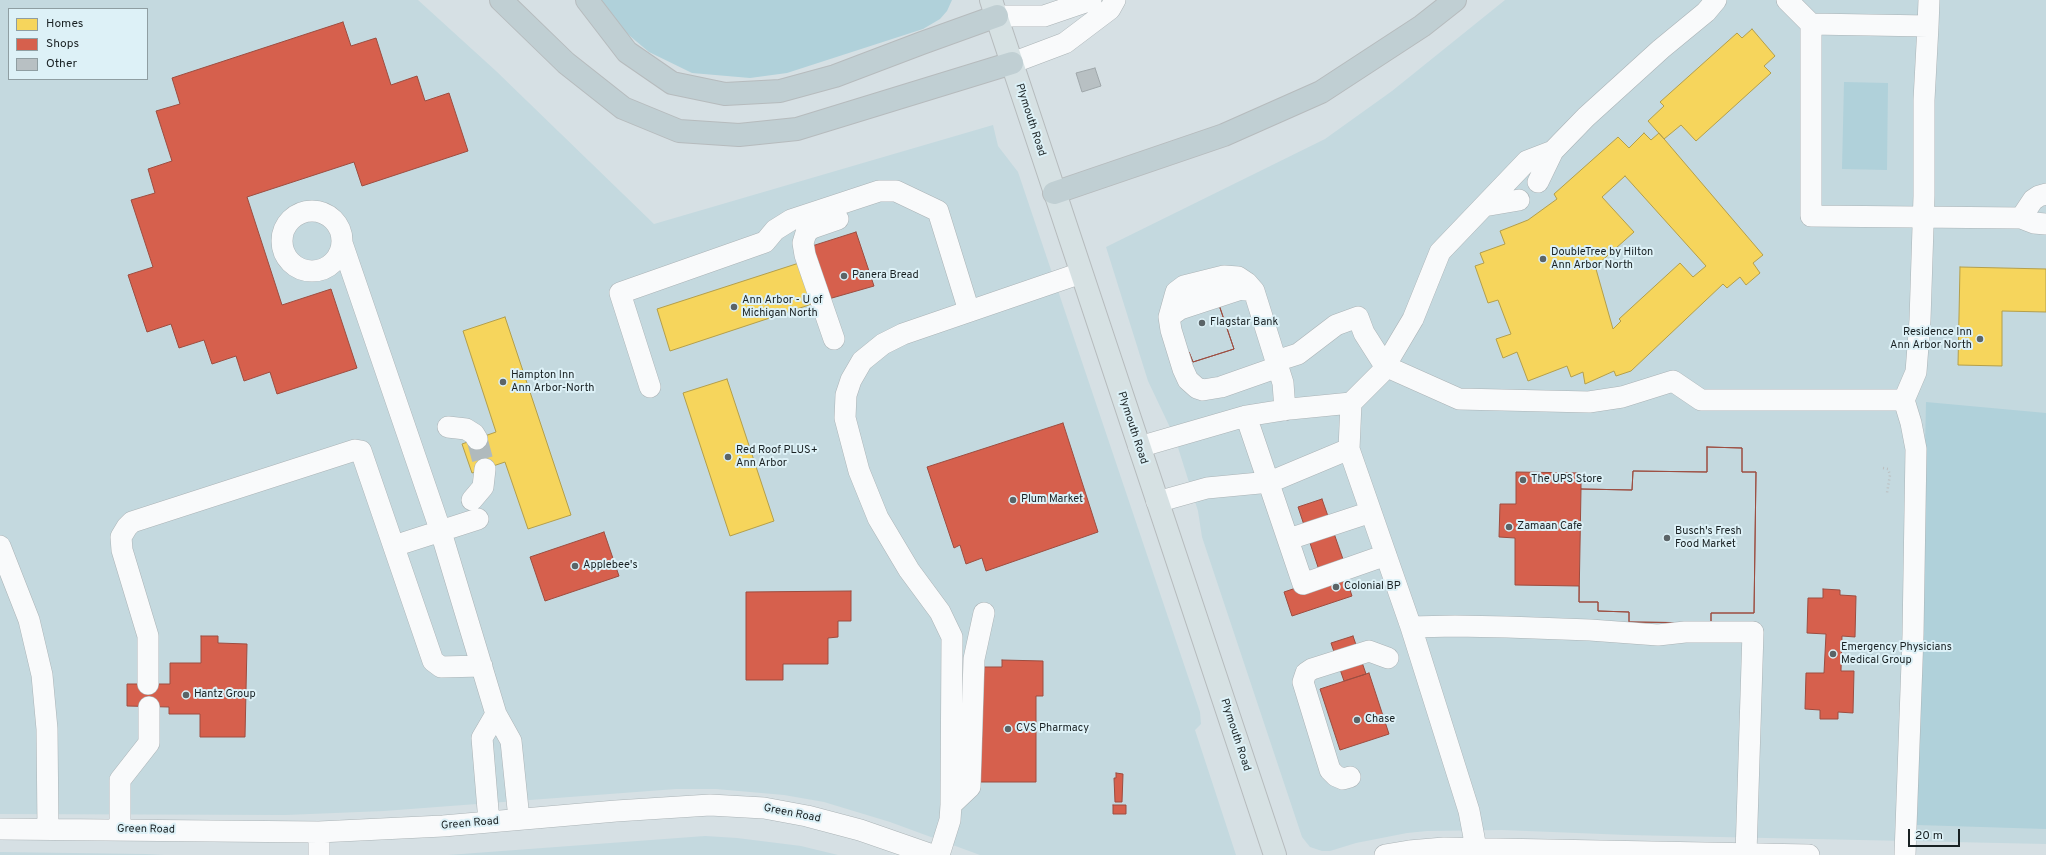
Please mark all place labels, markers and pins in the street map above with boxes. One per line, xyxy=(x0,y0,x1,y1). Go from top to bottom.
place label: DoubleTree by Hilton Ann Arbor North xyxy=(1551,246,1653,272)
marker: DoubleTree by Hilton Ann Arbor North xyxy=(1538,254,1548,264)
place label: Panera Bread xyxy=(852,269,919,283)
marker: Panera Bread xyxy=(839,271,849,281)
place label: Ann Arbor - U of Michigan North xyxy=(742,294,822,320)
marker: Ann Arbor - U of Michigan North xyxy=(729,302,739,312)
place label: Flagstar Bank xyxy=(1210,316,1278,330)
marker: Flagstar Bank xyxy=(1197,318,1207,328)
place label: Residence Inn Ann Arbor North xyxy=(1890,326,1972,352)
marker: Residence Inn Ann Arbor North xyxy=(1975,334,1985,344)
place label: Hampton Inn Ann Arbor-North xyxy=(511,369,595,395)
marker: Hampton Inn Ann Arbor-North xyxy=(498,377,508,387)
place label: Red Roof PLUS+ Ann Arbor xyxy=(736,444,818,470)
marker: Red Roof PLUS+ Ann Arbor xyxy=(723,452,733,462)
place label: The UPS Store xyxy=(1531,473,1602,487)
marker: The UPS Store xyxy=(1518,475,1528,485)
place label: Plum Market xyxy=(1021,493,1083,507)
marker: Plum Market xyxy=(1008,495,1018,505)
place label: Zamaan Cafe xyxy=(1517,520,1582,534)
marker: Zamaan Cafe xyxy=(1504,522,1514,532)
place label: Busch's Fresh Food Market xyxy=(1675,525,1742,551)
marker: Busch's Fresh Food Market xyxy=(1662,533,1672,543)
place label: Applebee's xyxy=(583,559,638,573)
marker: Applebee's xyxy=(570,561,580,571)
place label: Colonial BP xyxy=(1344,580,1401,594)
marker: Colonial BP xyxy=(1331,582,1341,592)
place label: Emergency Physicians Medical Group xyxy=(1841,641,1952,667)
marker: Emergency Physicians Medical Group xyxy=(1828,649,1838,659)
place label: Hantz Group xyxy=(194,688,256,702)
marker: Hantz Group xyxy=(181,690,191,700)
place label: Chase xyxy=(1365,713,1395,727)
marker: Chase xyxy=(1352,715,1362,725)
place label: CVS Pharmacy xyxy=(1016,722,1089,736)
marker: CVS Pharmacy xyxy=(1003,724,1013,734)

